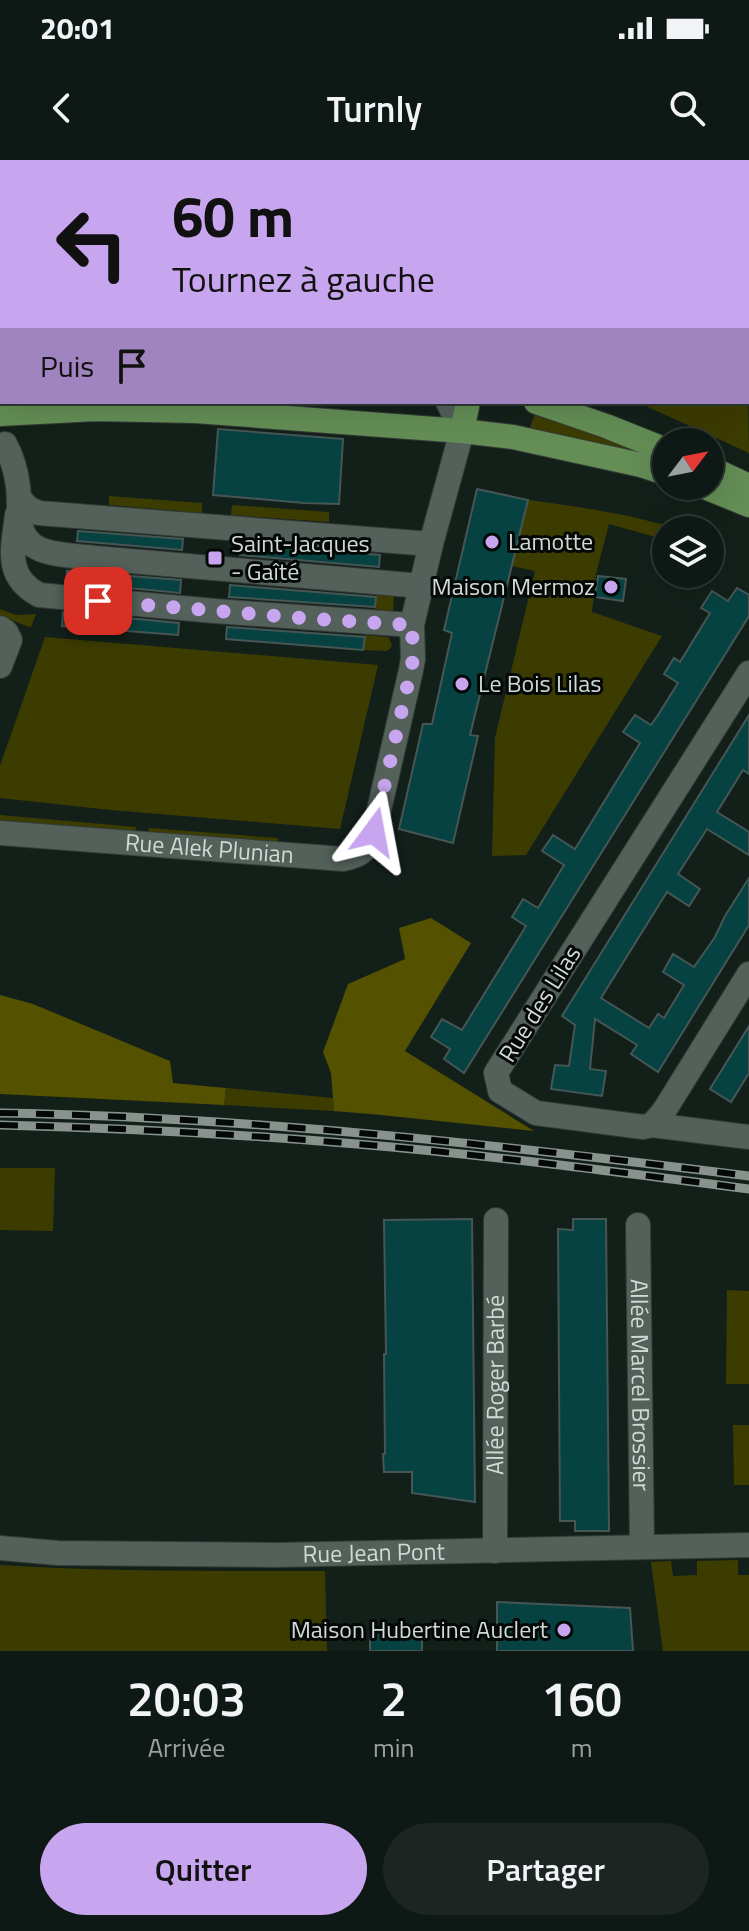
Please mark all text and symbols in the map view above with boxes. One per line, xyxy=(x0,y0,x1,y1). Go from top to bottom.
text: 20:01 xyxy=(40,5,115,51)
text: Turnly xyxy=(327,81,422,136)
icon: back xyxy=(40,86,84,130)
icon: search xyxy=(665,86,709,130)
text: 60 m xyxy=(172,174,294,259)
icon: left xyxy=(40,192,144,296)
text: Tournez à gauche xyxy=(172,251,435,306)
text: Puis xyxy=(40,343,94,389)
icon: arrive xyxy=(110,344,154,388)
north arrow xyxy=(652,428,724,500)
map controls xyxy=(652,428,724,588)
button: layers xyxy=(652,516,724,588)
place label: Lamotte xyxy=(508,523,593,559)
place label: Saint-Jacques - Gaîté xyxy=(231,525,370,589)
marker: Lamotte xyxy=(483,533,501,551)
marker: Saint-Jacques - Gaîté xyxy=(206,549,224,567)
pin xyxy=(64,567,132,635)
place label: Maison Mermoz xyxy=(432,568,595,604)
marker: Maison Mermoz xyxy=(602,578,620,596)
icon: arrive xyxy=(76,579,120,623)
place label: Le Bois Lilas xyxy=(478,665,601,701)
marker: Le Bois Lilas xyxy=(453,675,471,693)
position arrow xyxy=(332,790,416,874)
street label: Rue Alek Plunian xyxy=(124,824,295,872)
street label: Rue des Lilas xyxy=(489,938,589,1069)
street label: Allée Marcel Brossier xyxy=(622,1279,660,1491)
street label: Allée Roger Barbé xyxy=(476,1295,513,1475)
street label: Rue Jean Pont xyxy=(302,1532,446,1571)
place label: Maison Hubertine Auclert xyxy=(291,1611,549,1647)
marker: Maison Hubertine Auclert xyxy=(555,1621,573,1639)
text: 20:03 xyxy=(127,1662,246,1735)
text: 2 xyxy=(380,1662,407,1735)
text: 160 xyxy=(541,1662,622,1735)
text: Arrivée xyxy=(148,1728,225,1767)
text: min xyxy=(373,1728,414,1767)
text: m xyxy=(571,1728,593,1767)
button: Quitter xyxy=(40,1823,367,1915)
button: Partager xyxy=(383,1823,709,1915)

